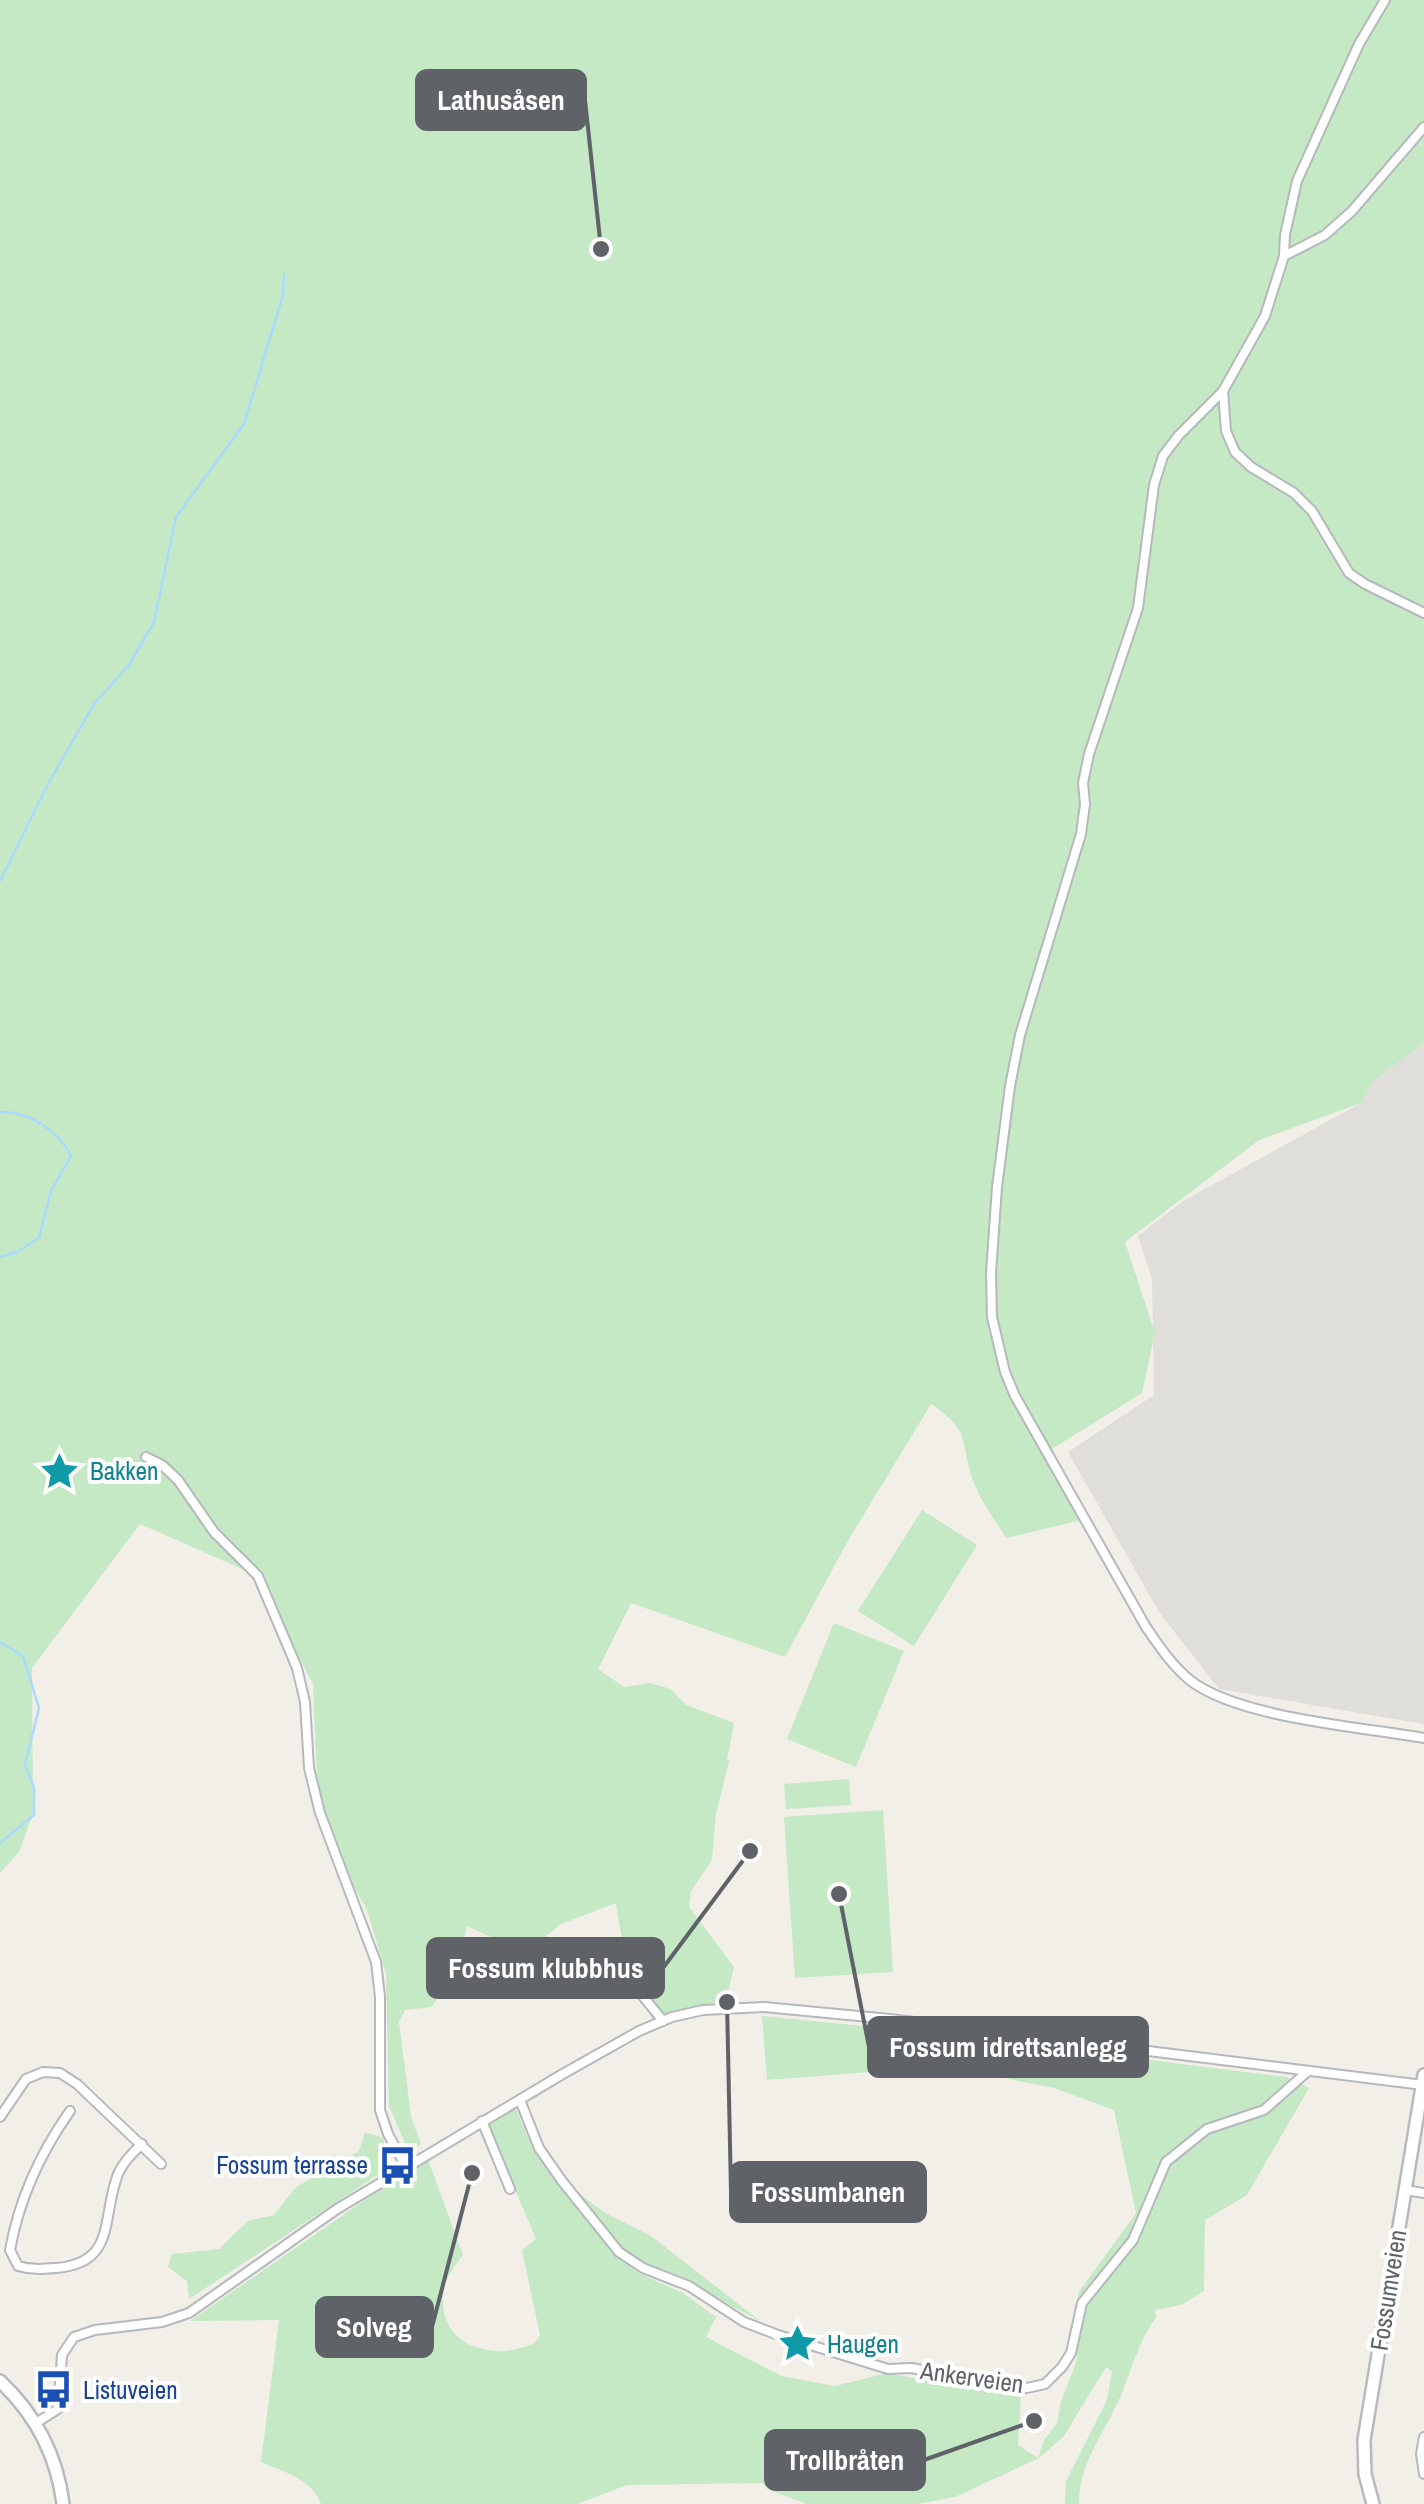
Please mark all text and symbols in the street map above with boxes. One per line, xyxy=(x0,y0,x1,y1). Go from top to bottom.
callout: Lathusåsen xyxy=(417,71,585,129)
text: Lathusåsen xyxy=(437,81,565,119)
place icon: Bakken xyxy=(39,1450,81,1492)
place label: Bakken xyxy=(90,1454,158,1488)
callout: Fossum klubbhus xyxy=(428,1939,663,1997)
text: Fossum klubbhus xyxy=(448,1949,644,1987)
callout: Fossum idrettsanlegg xyxy=(869,2018,1147,2076)
text: Fossum idrettsanlegg xyxy=(889,2028,1127,2066)
bus stop icon: Fossum terrasse xyxy=(377,2144,419,2186)
place label: Fossum terrasse xyxy=(216,2148,368,2182)
callout: Fossumbanen xyxy=(731,2163,925,2221)
text: Fossumbanen xyxy=(751,2173,905,2211)
street label: Fossumveien xyxy=(1362,2227,1414,2353)
callout: Solveg xyxy=(317,2298,432,2356)
text: Solveg xyxy=(336,2308,412,2346)
place icon: Haugen xyxy=(776,2323,818,2365)
place label: Haugen xyxy=(827,2327,899,2361)
street label: Ankerveien xyxy=(917,2353,1026,2401)
bus stop icon: Listuveien xyxy=(32,2369,74,2411)
place label: Listuveien xyxy=(83,2373,178,2407)
callout: Trollbråten xyxy=(766,2431,924,2489)
text: Trollbråten xyxy=(786,2441,904,2479)

